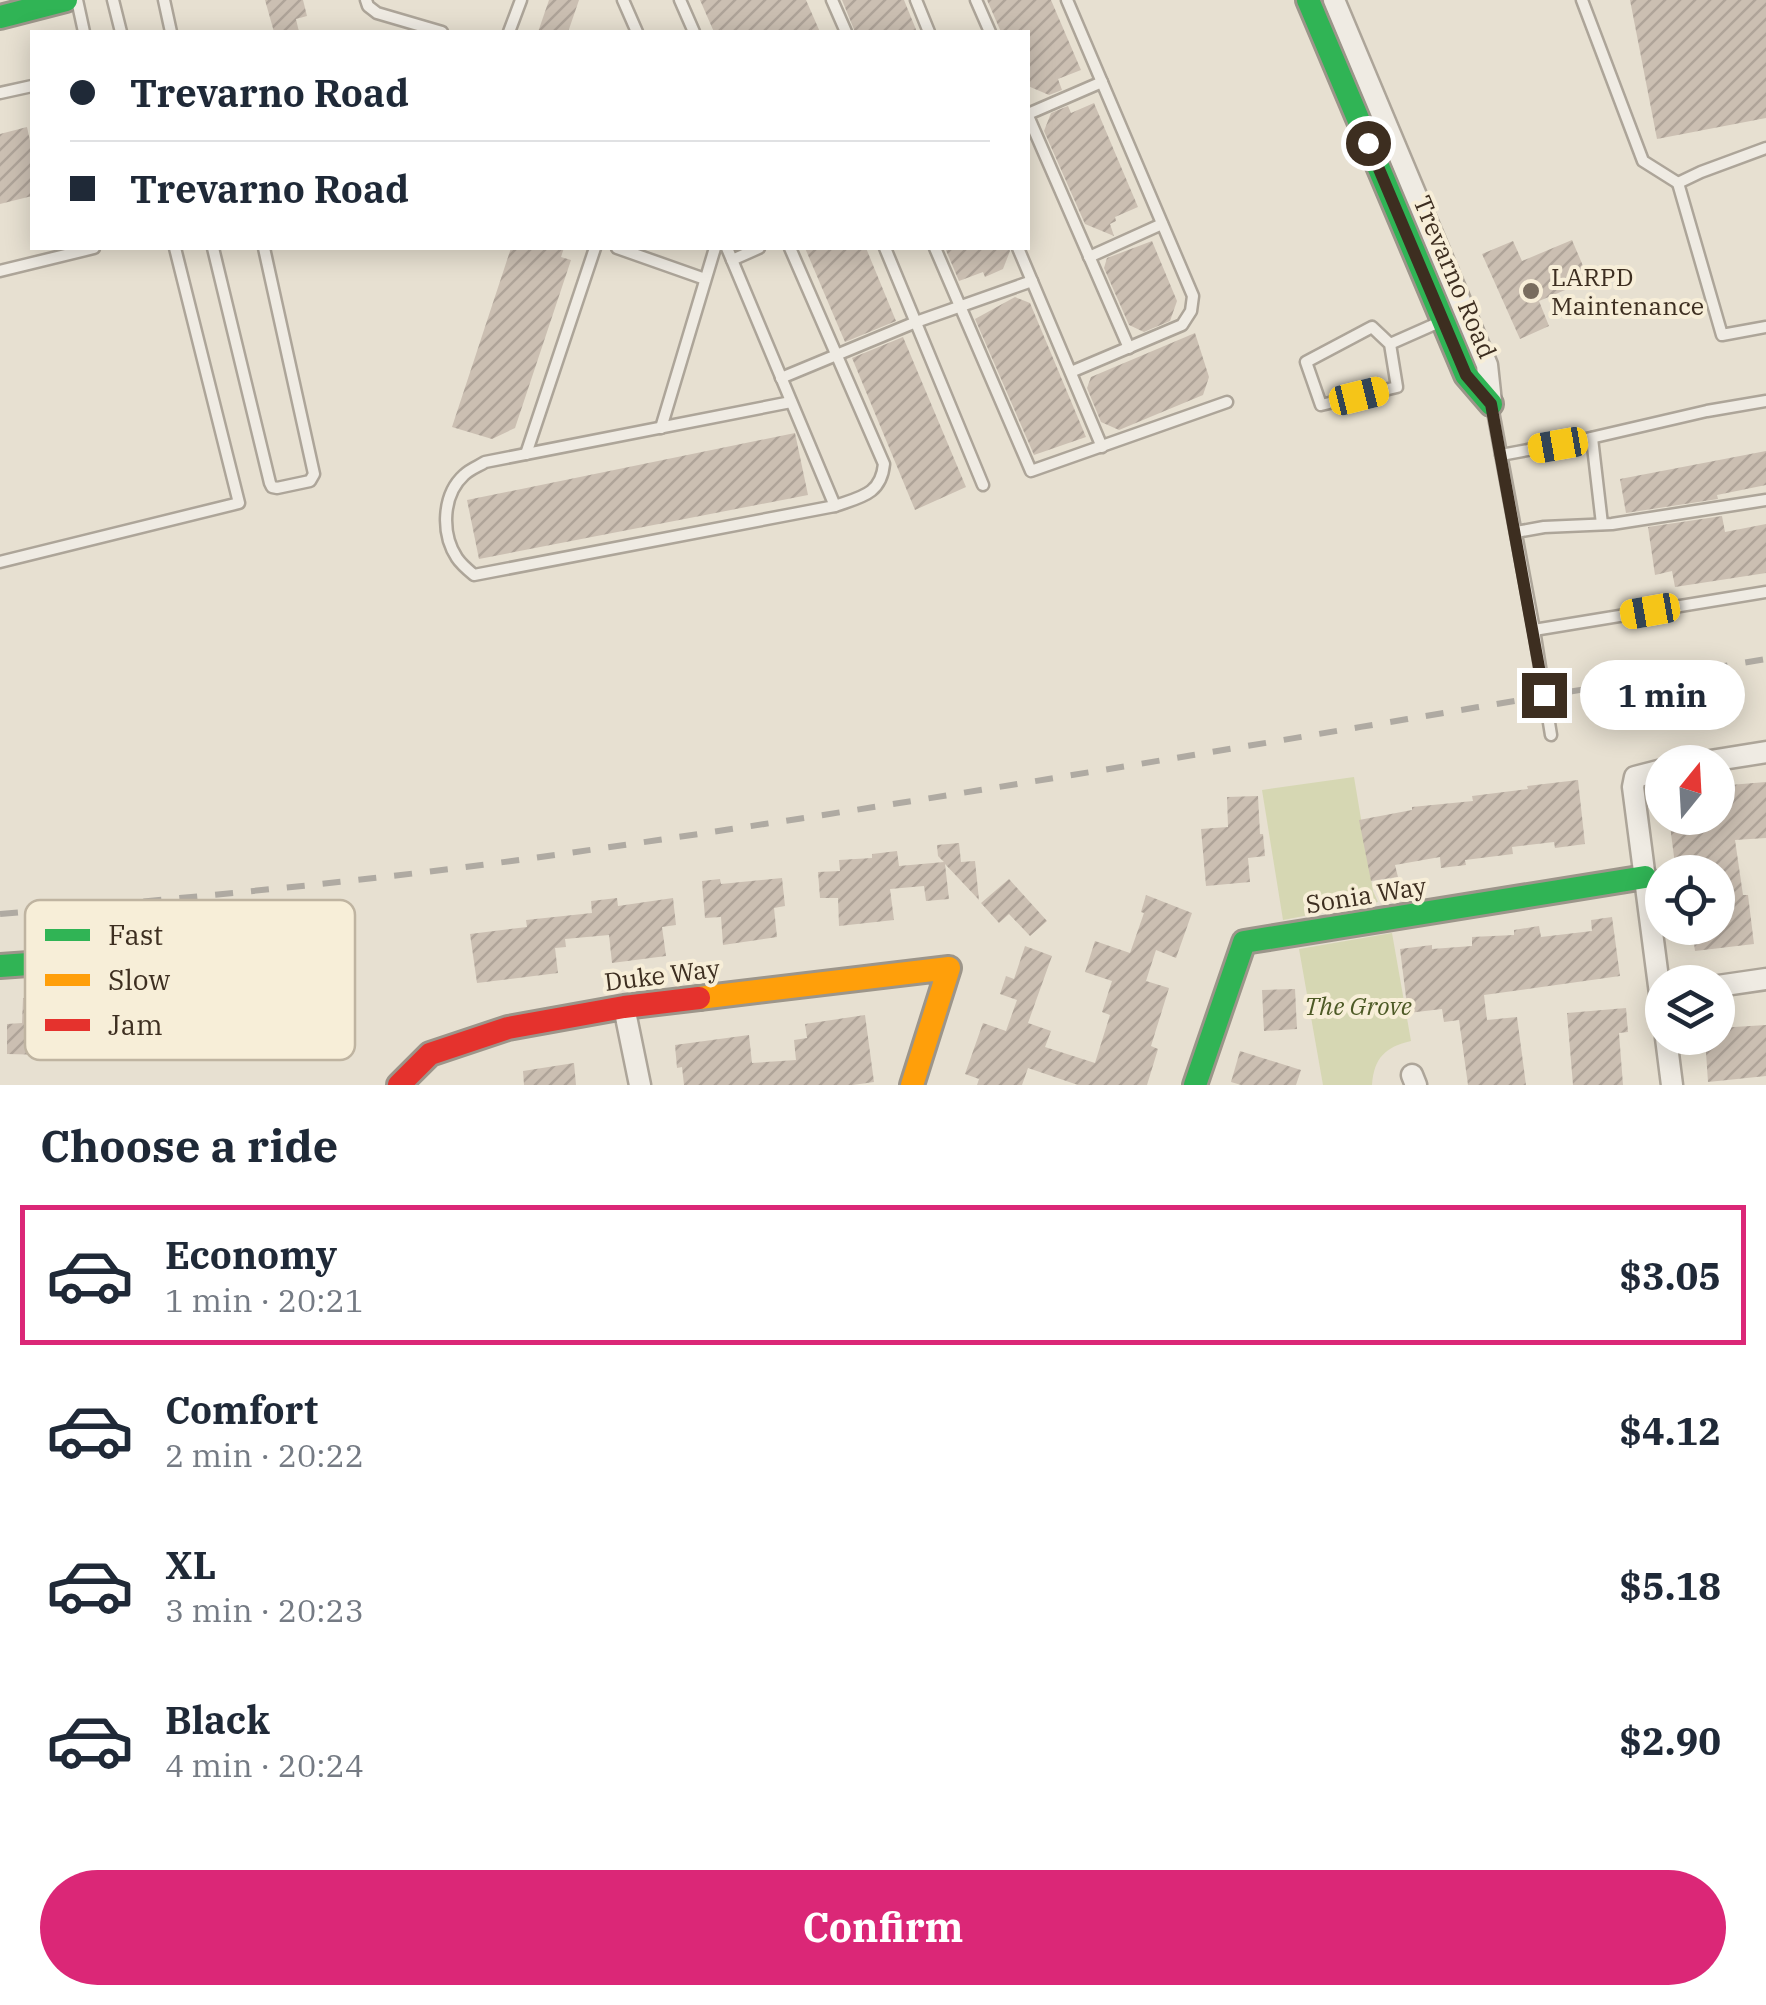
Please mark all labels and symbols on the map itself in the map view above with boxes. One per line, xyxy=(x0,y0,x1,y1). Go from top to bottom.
route start xyxy=(1346,121,1391,166)
street label: Trevarno Road xyxy=(1406,190,1505,363)
place label: LARPD Maintenance xyxy=(1551,260,1704,322)
marker: LARPD Maintenance xyxy=(1520,280,1542,302)
car xyxy=(1326,374,1392,418)
car xyxy=(1526,425,1590,465)
car xyxy=(1618,591,1682,631)
callout: 1 min xyxy=(1579,660,1744,730)
route end xyxy=(1522,673,1567,718)
north arrow xyxy=(1645,745,1735,835)
street label: Sonia Way xyxy=(1303,869,1429,920)
legend xyxy=(25,900,355,1060)
text: Fast xyxy=(108,916,163,953)
street label: Duke Way xyxy=(602,951,722,998)
text: Slow xyxy=(108,961,170,998)
park label: The Grove xyxy=(1304,989,1412,1022)
text: Jam xyxy=(108,1006,163,1043)

